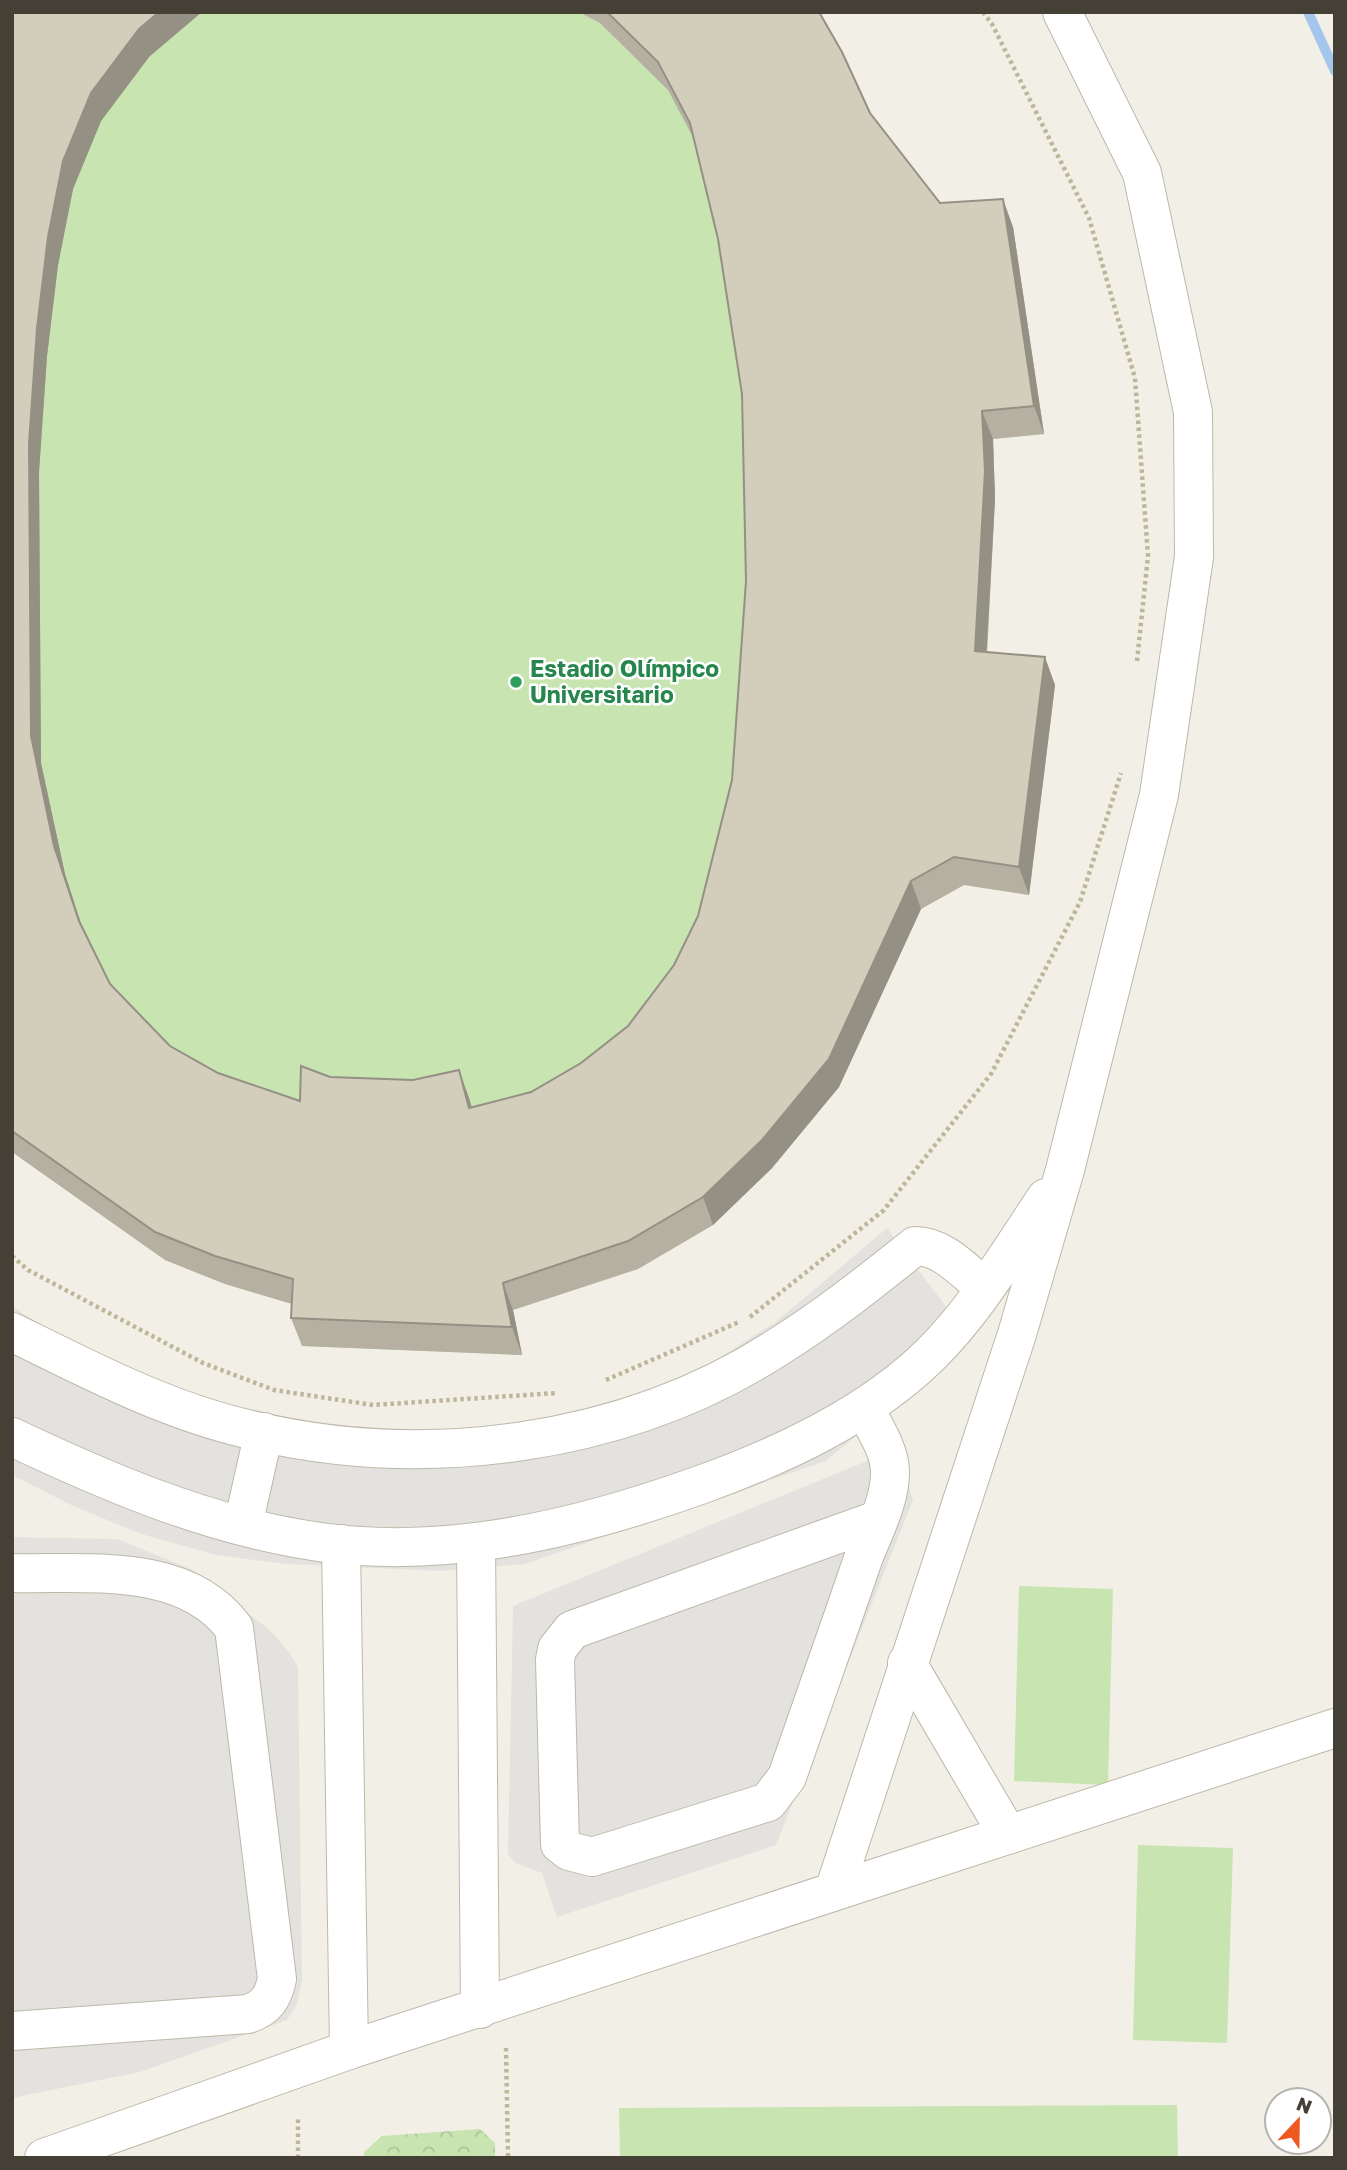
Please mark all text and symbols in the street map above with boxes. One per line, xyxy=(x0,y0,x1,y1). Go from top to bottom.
place label: Estadio Olímpico Universitario xyxy=(530,654,719,708)
marker: Estadio Olímpico Universitario xyxy=(508,674,524,690)
north arrow xyxy=(1263,2086,1333,2156)
text: N xyxy=(1294,2091,1316,2118)

